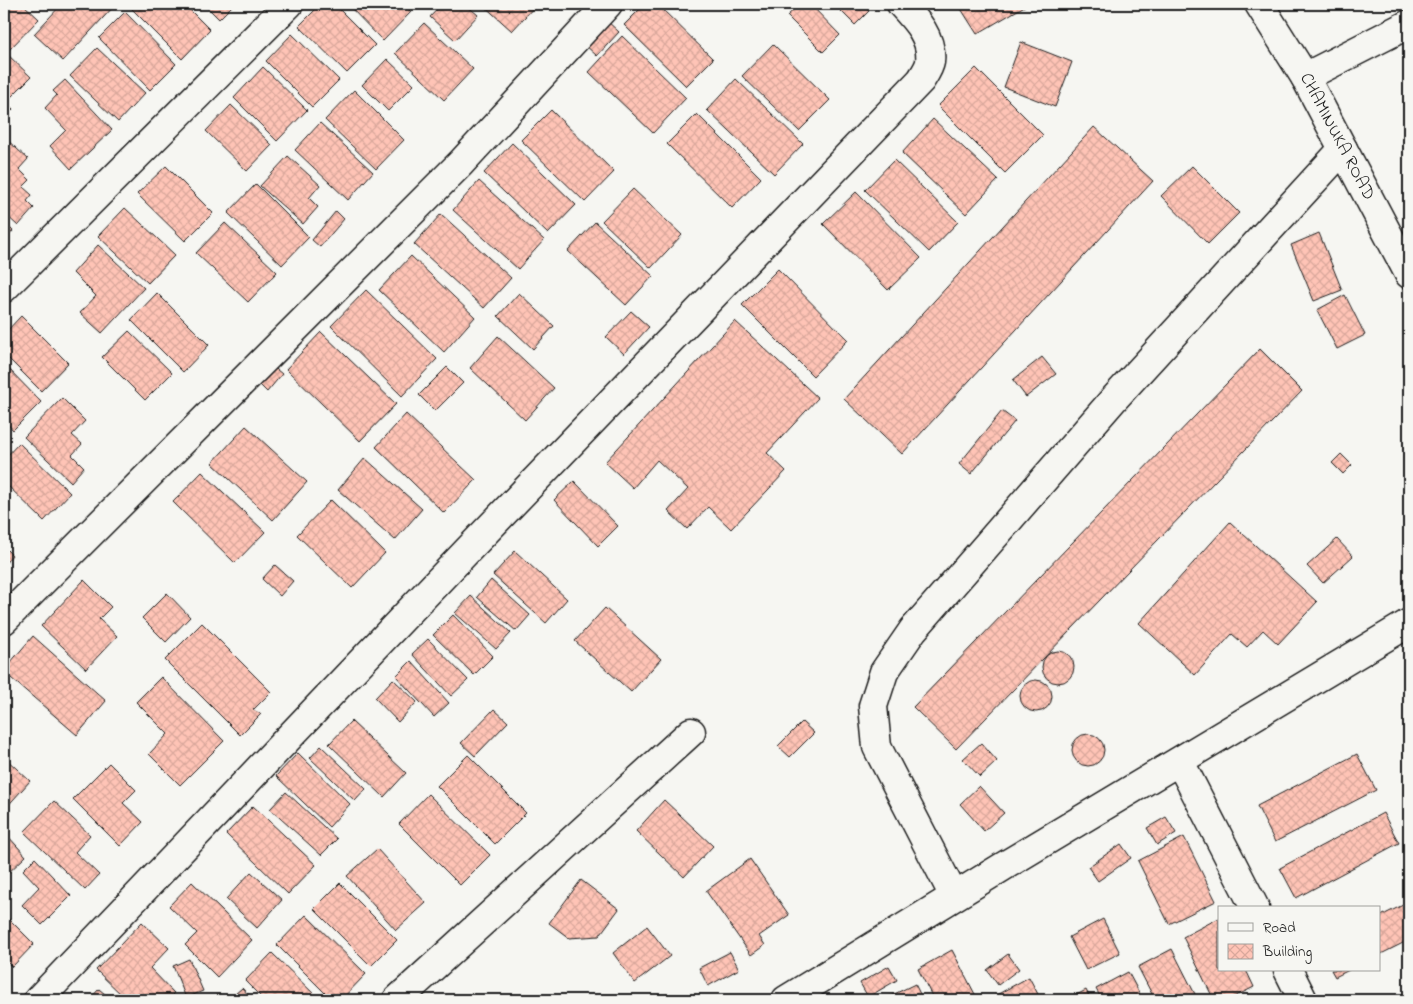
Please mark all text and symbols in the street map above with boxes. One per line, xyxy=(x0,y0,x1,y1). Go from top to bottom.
street label: CHAMINUKA ROAD xyxy=(1292,69,1381,205)
legend xyxy=(1218,906,1380,972)
text: Road xyxy=(1263,917,1296,939)
text: Building xyxy=(1262,941,1312,964)

